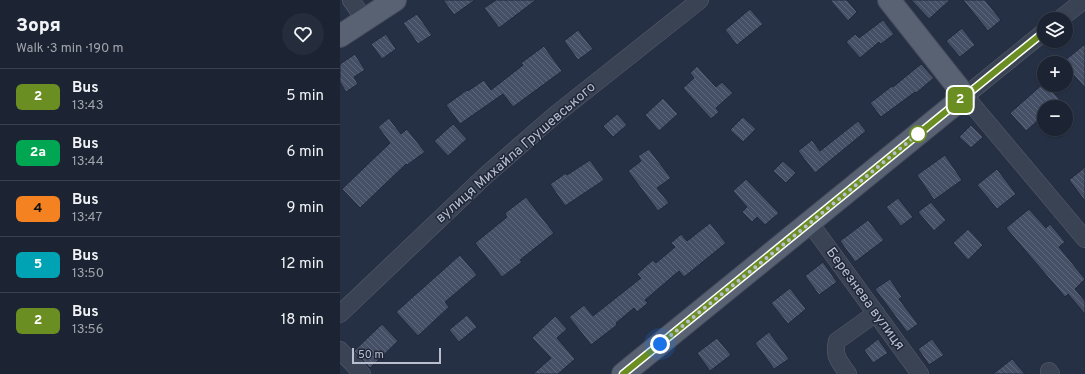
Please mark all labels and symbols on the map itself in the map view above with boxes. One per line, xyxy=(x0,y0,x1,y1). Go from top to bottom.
street label: вулиця Михайла Грушевського xyxy=(433,79,600,227)
line badge: 2 xyxy=(947,87,973,113)
unlabelled marker xyxy=(909,125,927,143)
street label: Березнева вулиця xyxy=(822,244,908,354)
your location xyxy=(650,334,670,354)
scale bar xyxy=(352,346,441,365)

